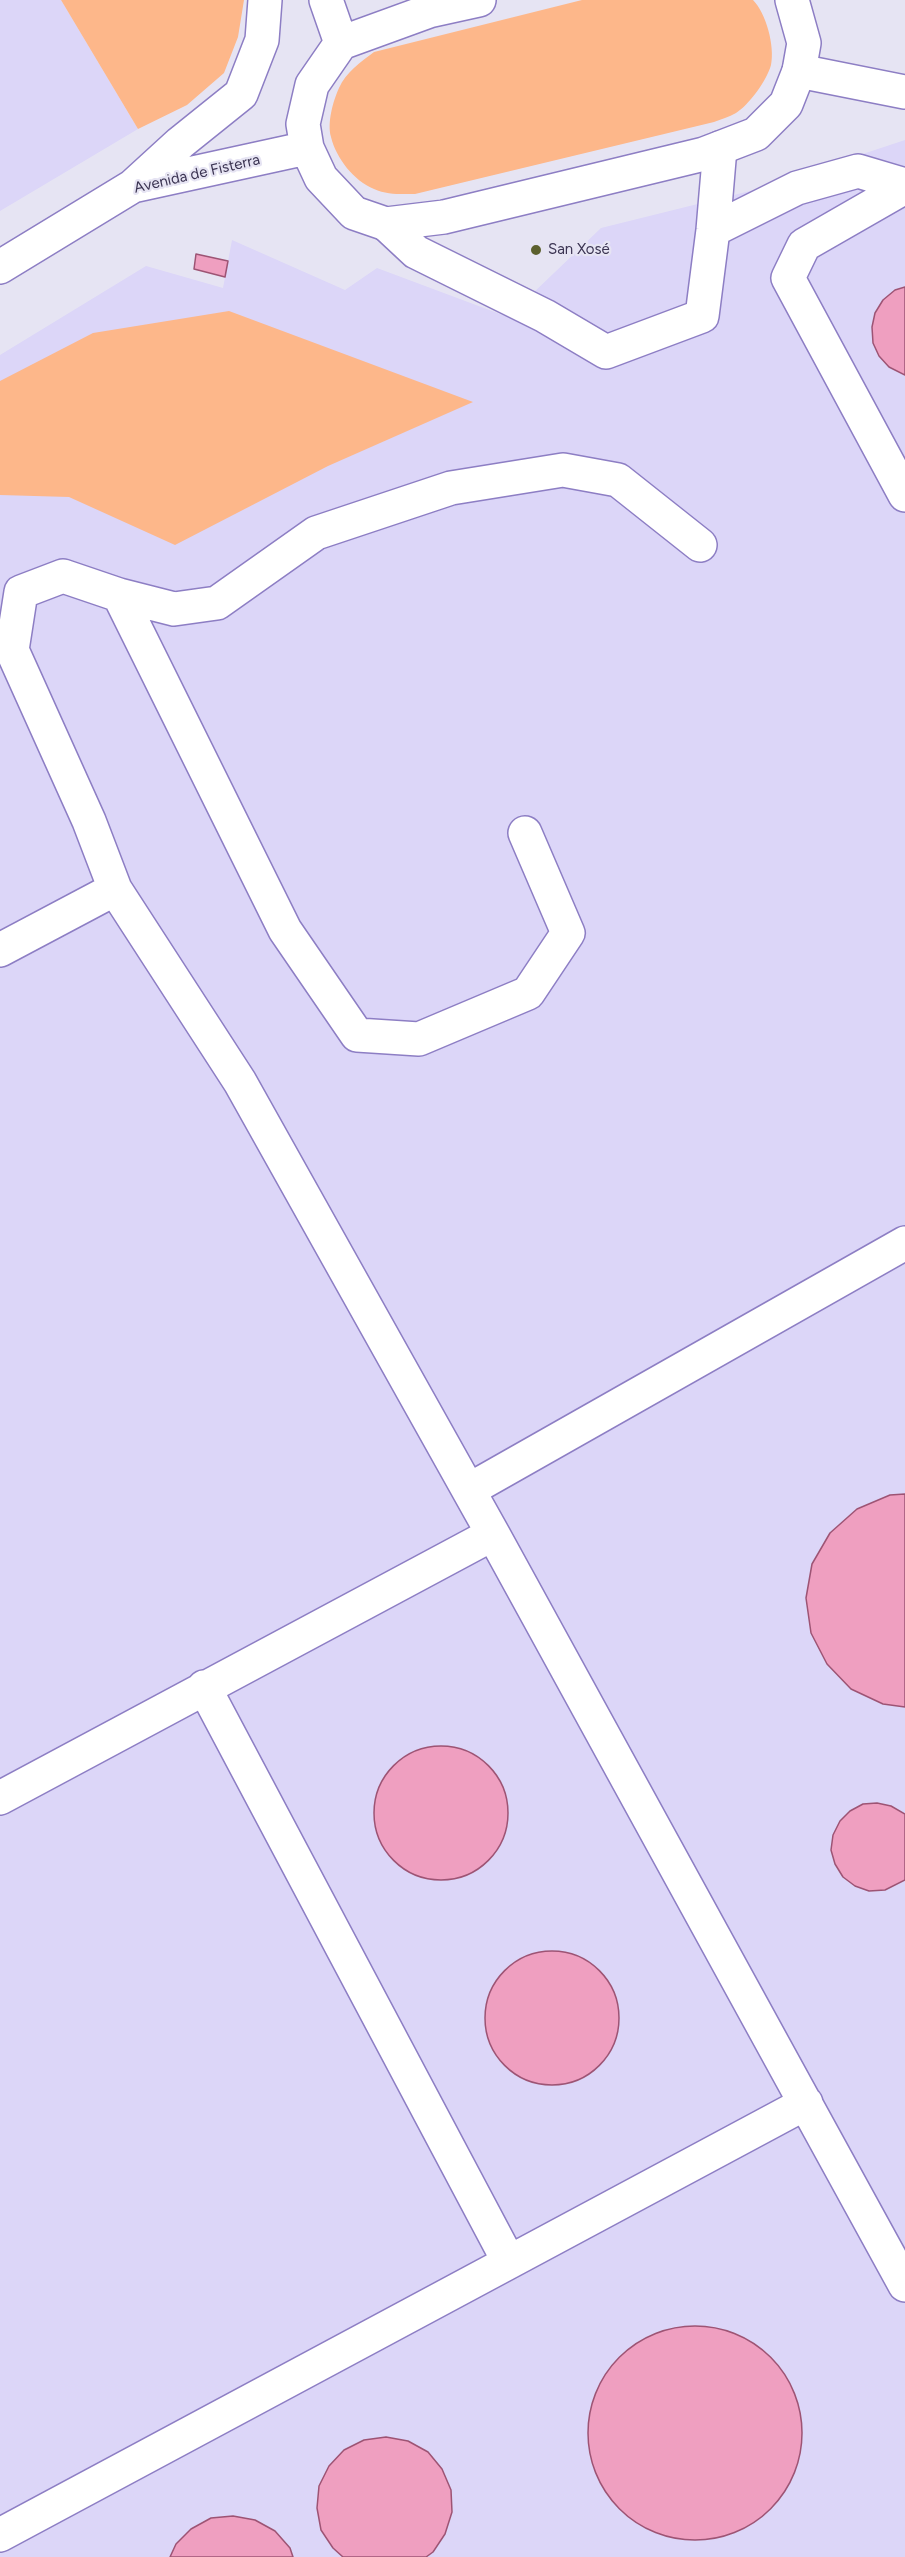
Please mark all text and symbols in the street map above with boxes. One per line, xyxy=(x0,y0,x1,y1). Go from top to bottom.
street label: Avenida de Fisterra xyxy=(132,151,262,197)
place label: San Xosé xyxy=(548,241,610,259)
marker: San Xosé xyxy=(529,243,543,257)

